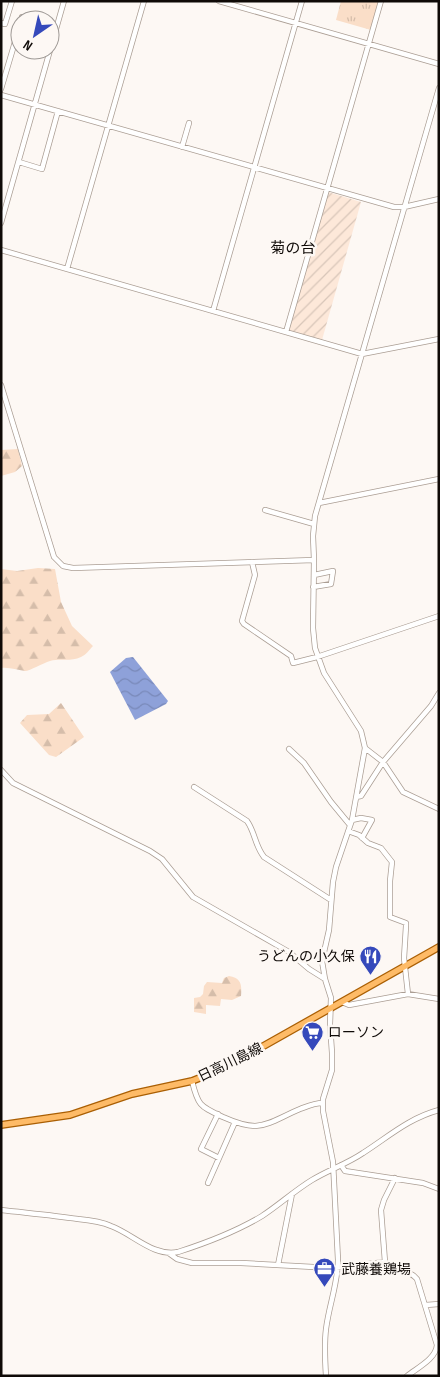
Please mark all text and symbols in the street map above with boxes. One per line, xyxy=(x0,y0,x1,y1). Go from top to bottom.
north arrow xyxy=(10,10,60,60)
text: N xyxy=(20,36,36,55)
district label: 菊の台 xyxy=(270,239,316,258)
restaurant icon: うどんの小久保 xyxy=(359,944,383,975)
place label: うどんの小久保 xyxy=(257,948,355,965)
supermarket icon: ローソン xyxy=(300,1020,324,1051)
place label: ローソン xyxy=(328,1024,384,1041)
street label: 日高川島線 xyxy=(195,1039,265,1085)
office icon: 武藤養鶏場 xyxy=(313,1257,337,1288)
place label: 武藤養鶏場 xyxy=(341,1261,411,1278)

